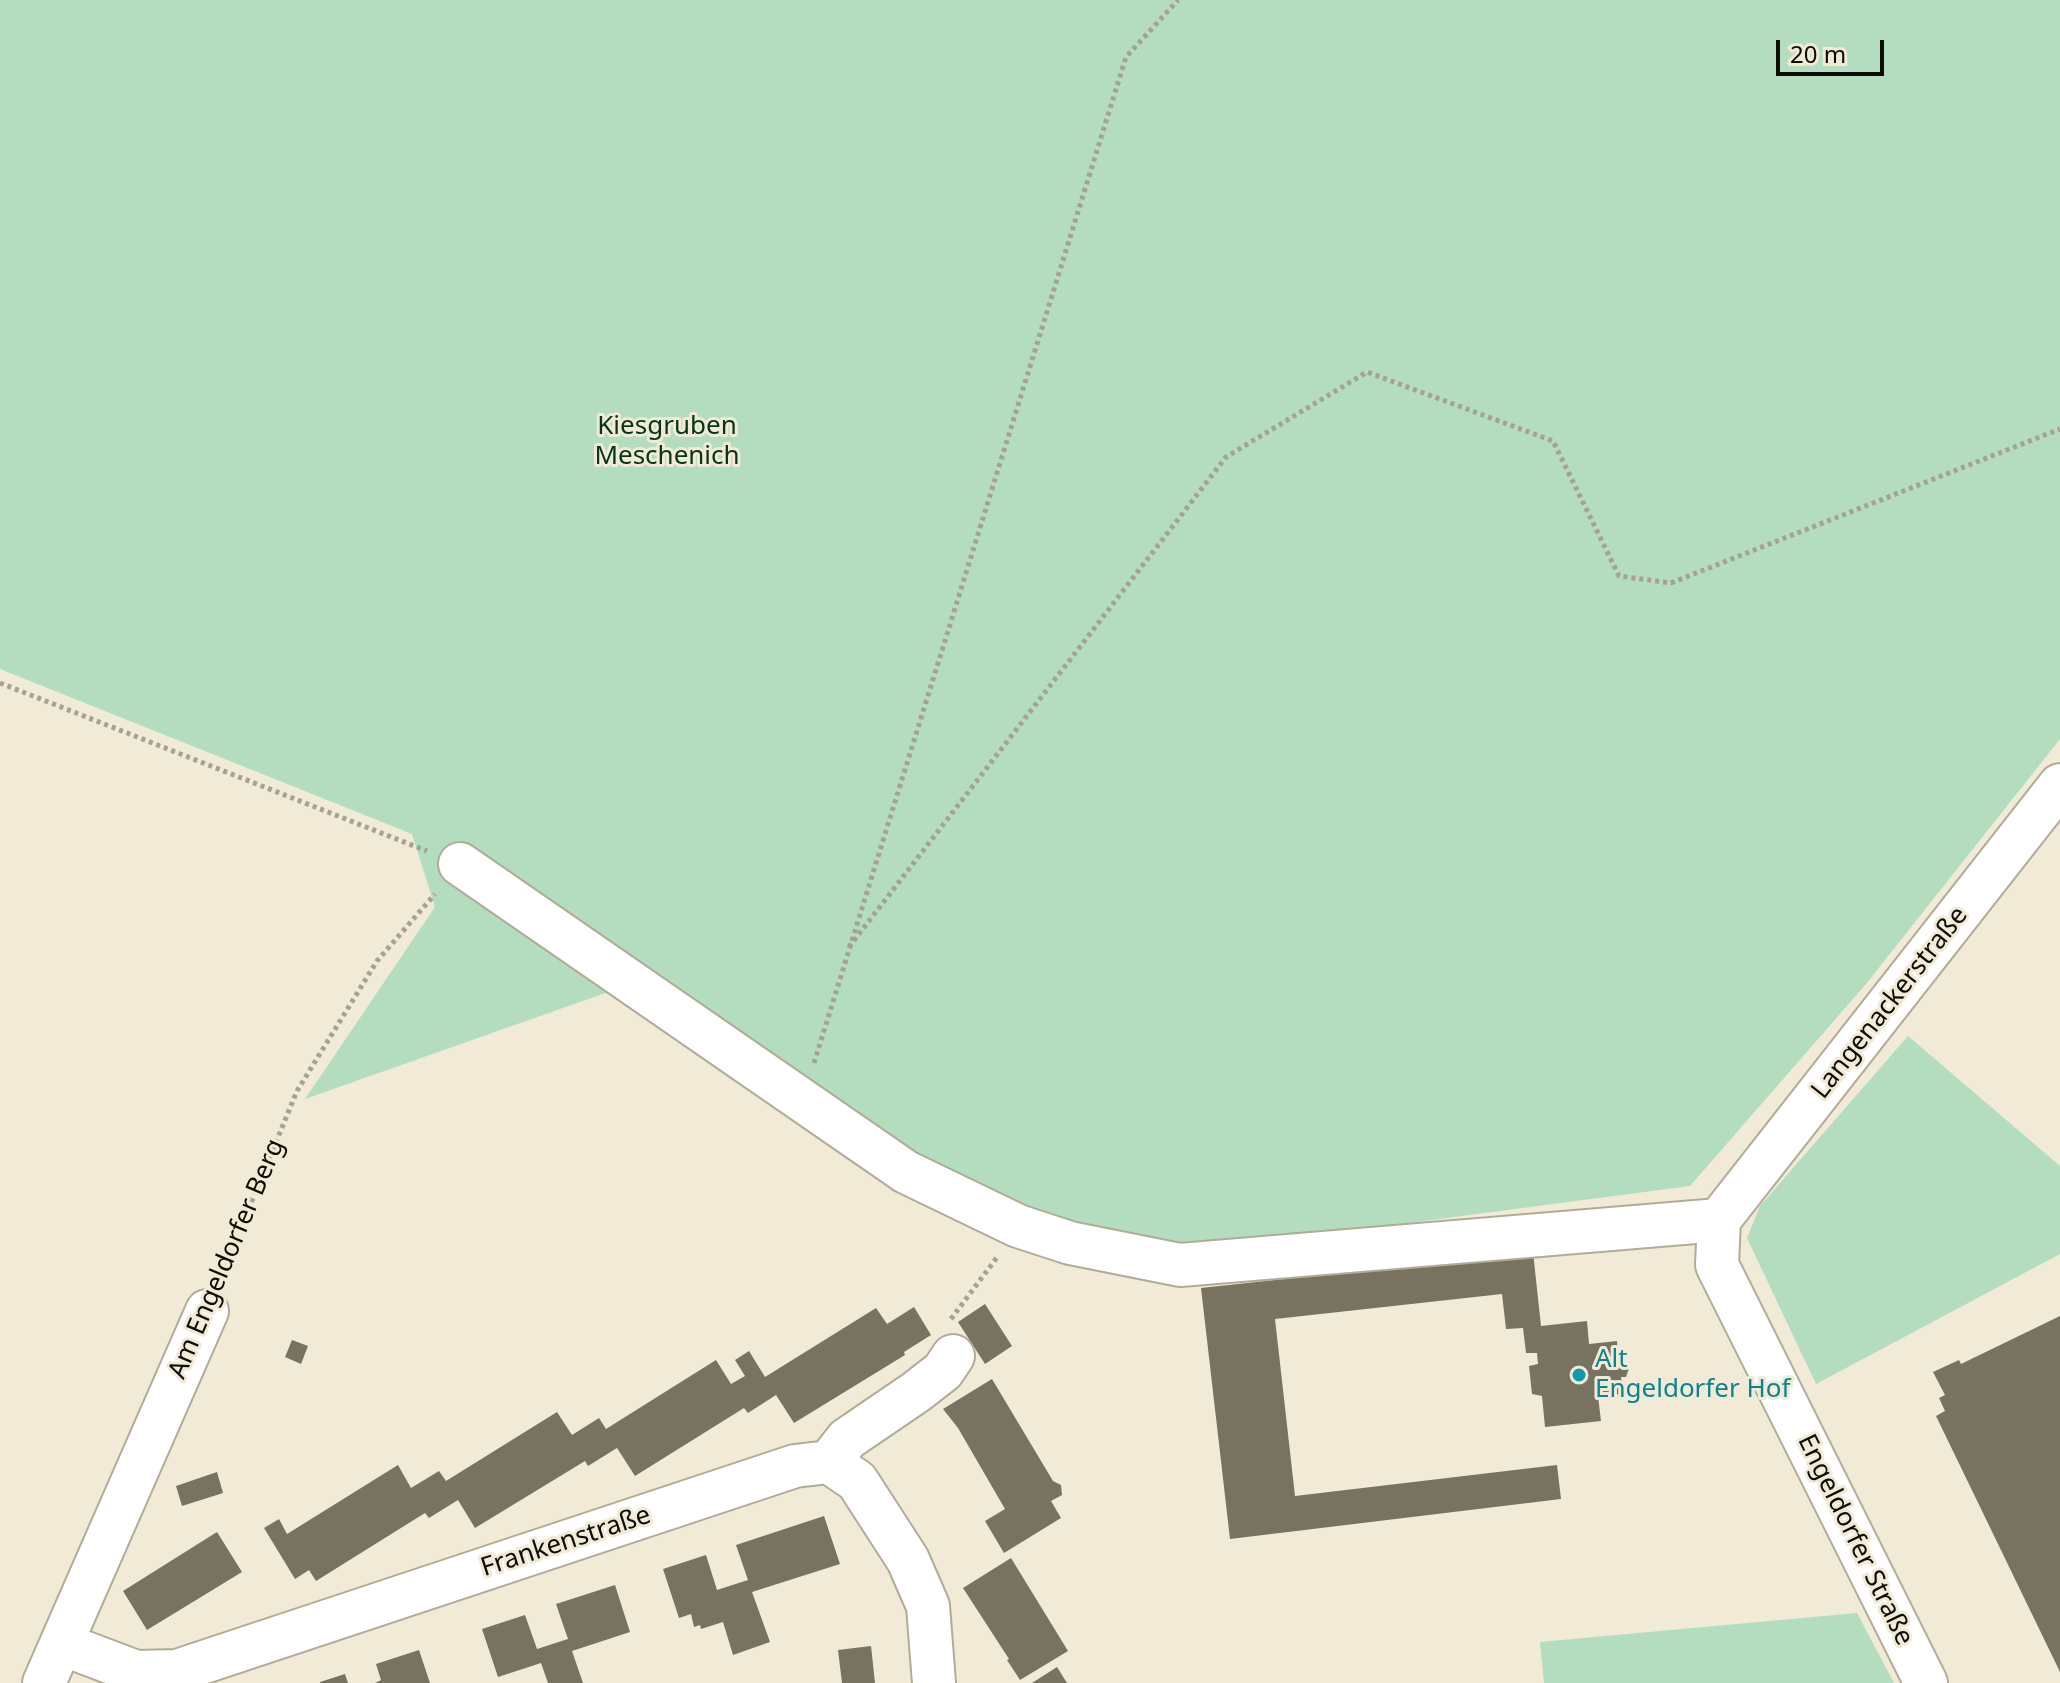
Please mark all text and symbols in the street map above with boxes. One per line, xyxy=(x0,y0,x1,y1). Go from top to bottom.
scale bar xyxy=(1780,24,1888,74)
text: 20 m xyxy=(1790,37,1846,70)
park label: Kiesgruben Meschenich xyxy=(594,411,740,472)
street label: Langenackerstraße xyxy=(1805,901,1975,1105)
street label: Am Engeldorfer Berg xyxy=(162,1135,292,1383)
place label: Alt Engeldorfer Hof xyxy=(1595,1344,1790,1406)
marker: Alt Engeldorfer Hof xyxy=(1570,1366,1588,1384)
street label: Engeldorfer Straße xyxy=(1790,1429,1920,1651)
street label: Frankenstraße xyxy=(477,1500,655,1584)

